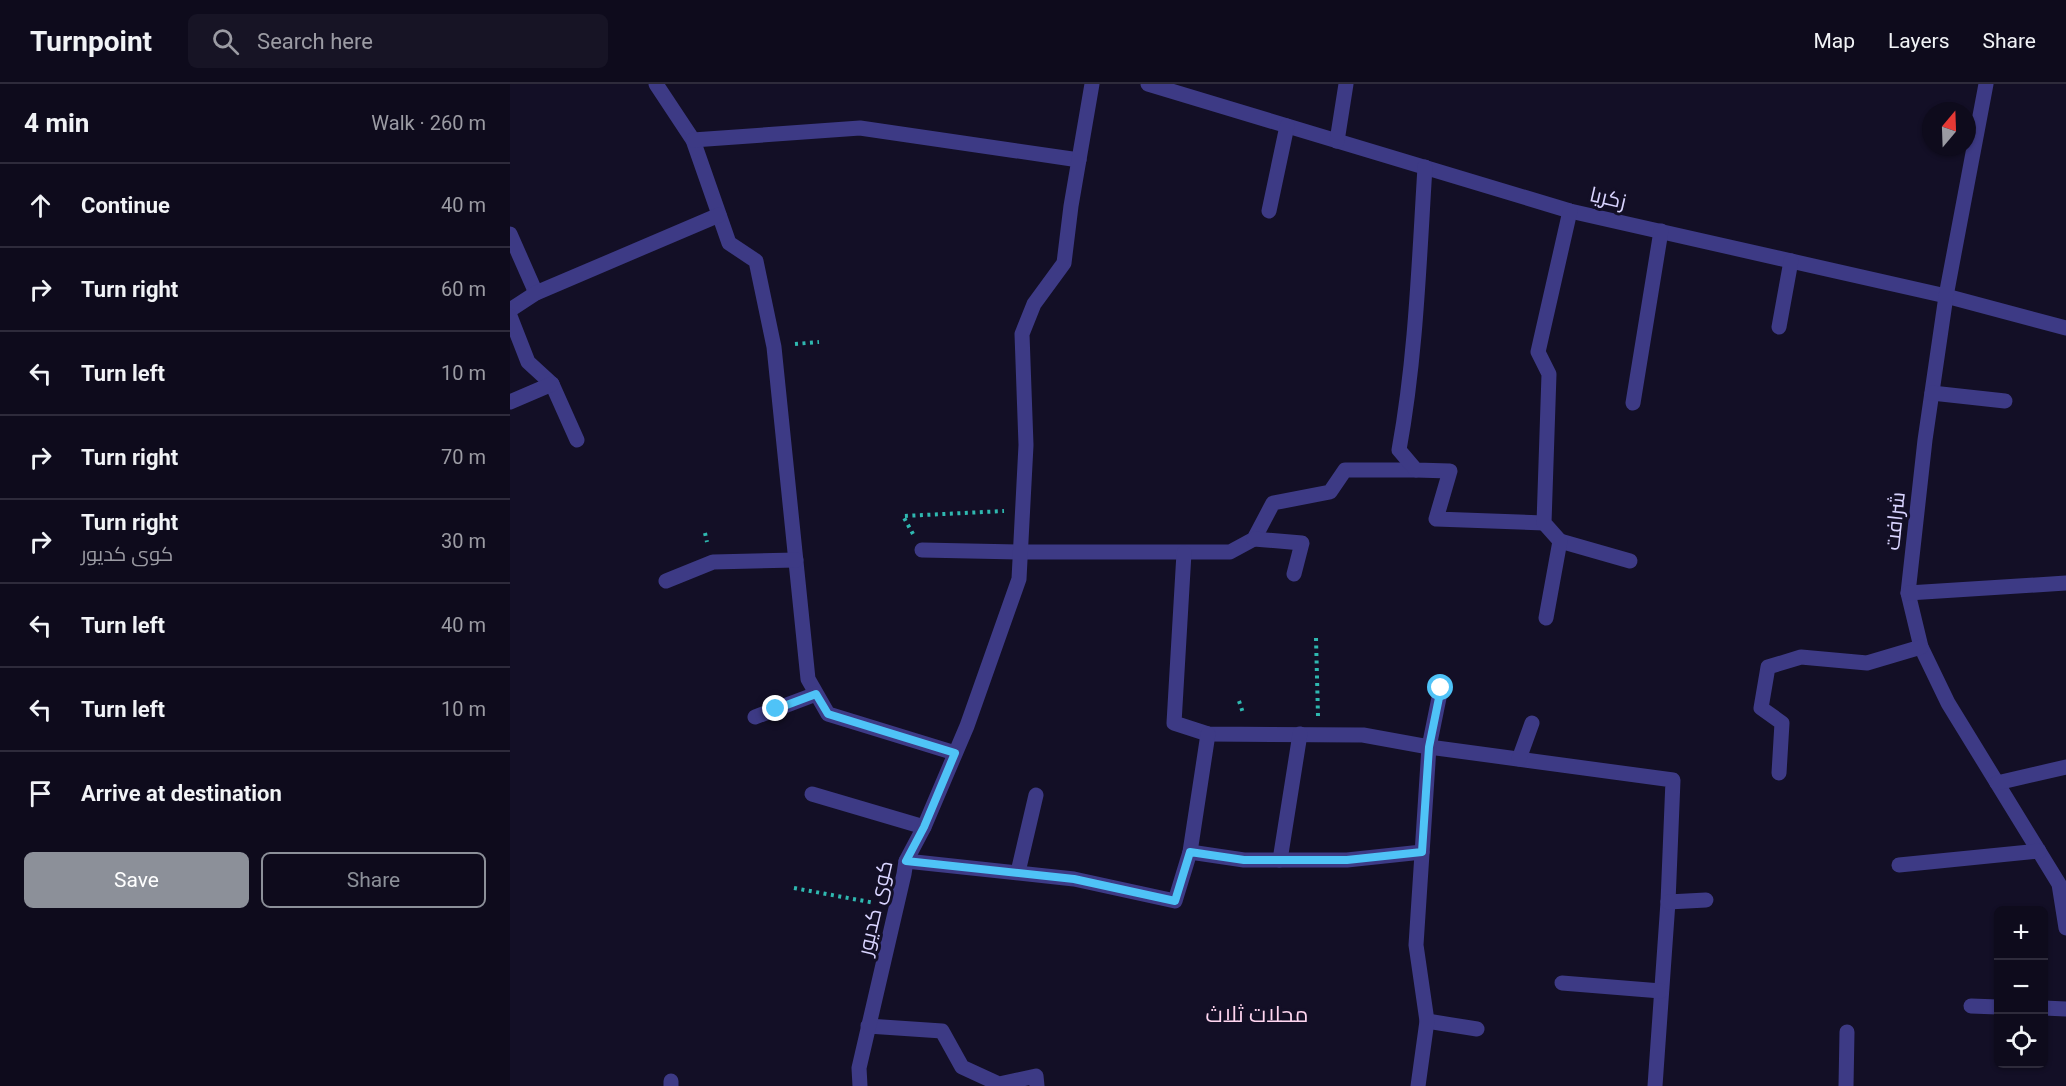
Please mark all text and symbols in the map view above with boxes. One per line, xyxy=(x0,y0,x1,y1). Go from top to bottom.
search box xyxy=(188,14,608,68)
text: Turnpoint xyxy=(30,25,152,58)
icon: search xyxy=(209,25,242,58)
text: Search here xyxy=(257,29,373,54)
text: Map xyxy=(1813,29,1855,53)
text: Layers xyxy=(1888,29,1949,53)
text: Share xyxy=(1982,29,2036,53)
north arrow xyxy=(1922,102,1976,156)
text: 4 min xyxy=(24,108,89,138)
text: Walk · 260 m xyxy=(371,111,486,135)
street label: زکریا xyxy=(1587,182,1629,214)
icon: ahead xyxy=(24,189,57,222)
text: Continue xyxy=(81,193,170,218)
text: 40 m xyxy=(441,193,486,217)
icon: right xyxy=(24,273,57,306)
text: Turn right xyxy=(81,277,178,302)
text: 60 m xyxy=(441,277,486,301)
icon: left xyxy=(24,357,57,390)
text: Turn left xyxy=(81,361,165,386)
text: 10 m xyxy=(441,361,486,385)
icon: right xyxy=(24,441,57,474)
text: Turn right xyxy=(81,445,178,470)
text: 70 m xyxy=(441,445,486,469)
street label: شرافت xyxy=(1880,490,1910,552)
text: Turn right xyxy=(81,510,178,535)
icon: right xyxy=(24,525,57,558)
text: 30 m xyxy=(441,529,486,553)
text: کوی کدیور xyxy=(81,542,173,566)
icon: left xyxy=(24,609,57,642)
text: Turn left xyxy=(81,613,165,638)
text: 40 m xyxy=(441,613,486,637)
route start xyxy=(1427,674,1453,700)
icon: left xyxy=(24,693,57,726)
route end xyxy=(762,695,788,721)
text: Turn left xyxy=(81,697,165,722)
text: 10 m xyxy=(441,697,486,721)
icon: arrive xyxy=(24,777,57,810)
text: Arrive at destination xyxy=(81,781,282,806)
button: Save xyxy=(24,852,249,908)
button: Share xyxy=(261,852,486,908)
street label: کوی کدیور xyxy=(852,858,899,959)
map controls xyxy=(1994,906,2048,1068)
button: + xyxy=(1994,906,2048,960)
button: − xyxy=(1994,960,2048,1014)
district label: محلات ثلاث xyxy=(1205,1002,1309,1027)
button: locate xyxy=(1994,1014,2048,1068)

